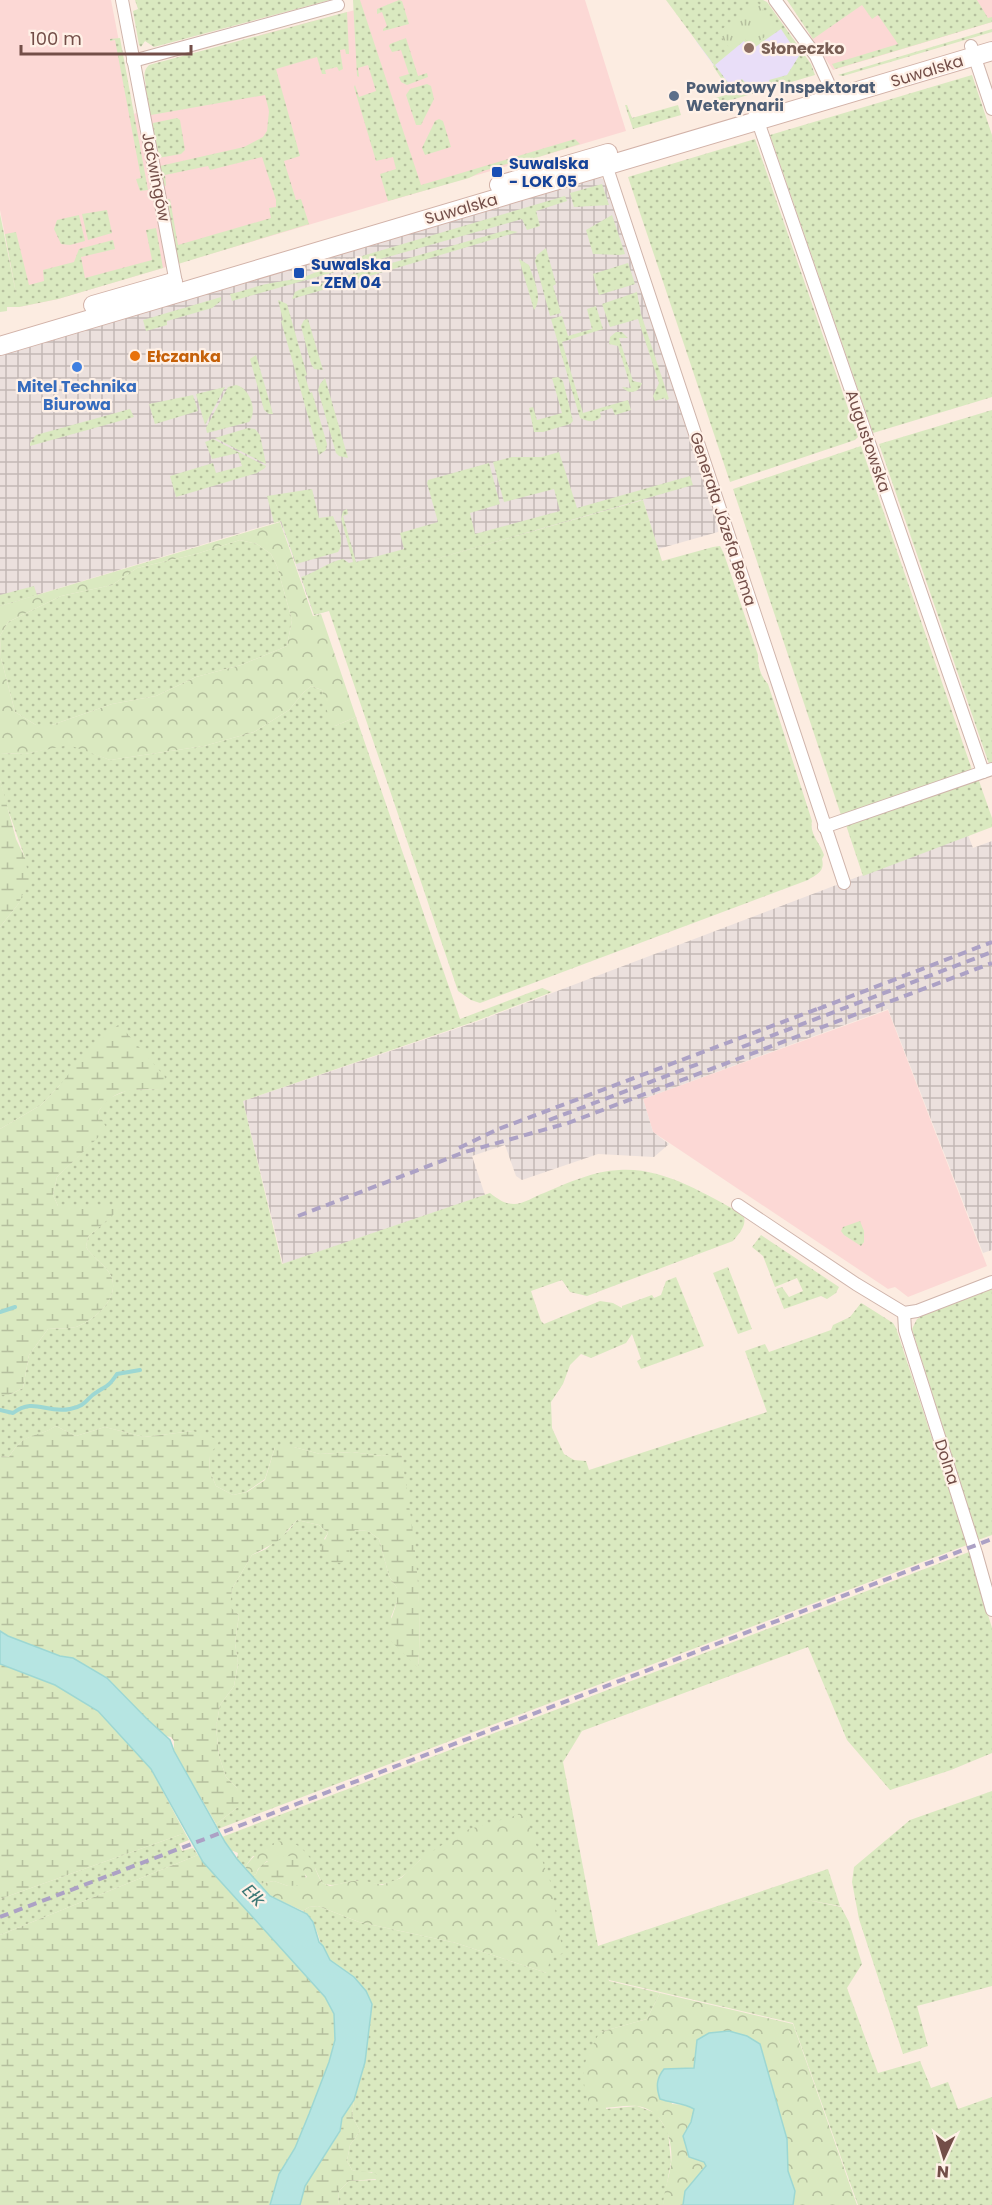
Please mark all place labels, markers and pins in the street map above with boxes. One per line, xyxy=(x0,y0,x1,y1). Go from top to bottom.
place label: Słoneczko xyxy=(761,37,845,60)
marker: Słoneczko xyxy=(742,41,756,55)
place label: Powiatowy Inspektorat Weterynarii xyxy=(686,76,876,117)
marker: Powiatowy Inspektorat Weterynarii xyxy=(667,89,681,103)
place label: Suwalska - LOK 05 xyxy=(509,152,589,193)
marker: Suwalska - LOK 05 xyxy=(490,165,504,179)
place label: Suwalska - ZEM 04 xyxy=(311,253,391,294)
marker: Suwalska - ZEM 04 xyxy=(292,266,306,280)
place label: Ełczanka xyxy=(147,345,221,368)
marker: Ełczanka xyxy=(128,349,142,363)
marker: Mitel Technika Biurowa xyxy=(70,360,84,374)
place label: Mitel Technika Biurowa xyxy=(17,375,137,416)

